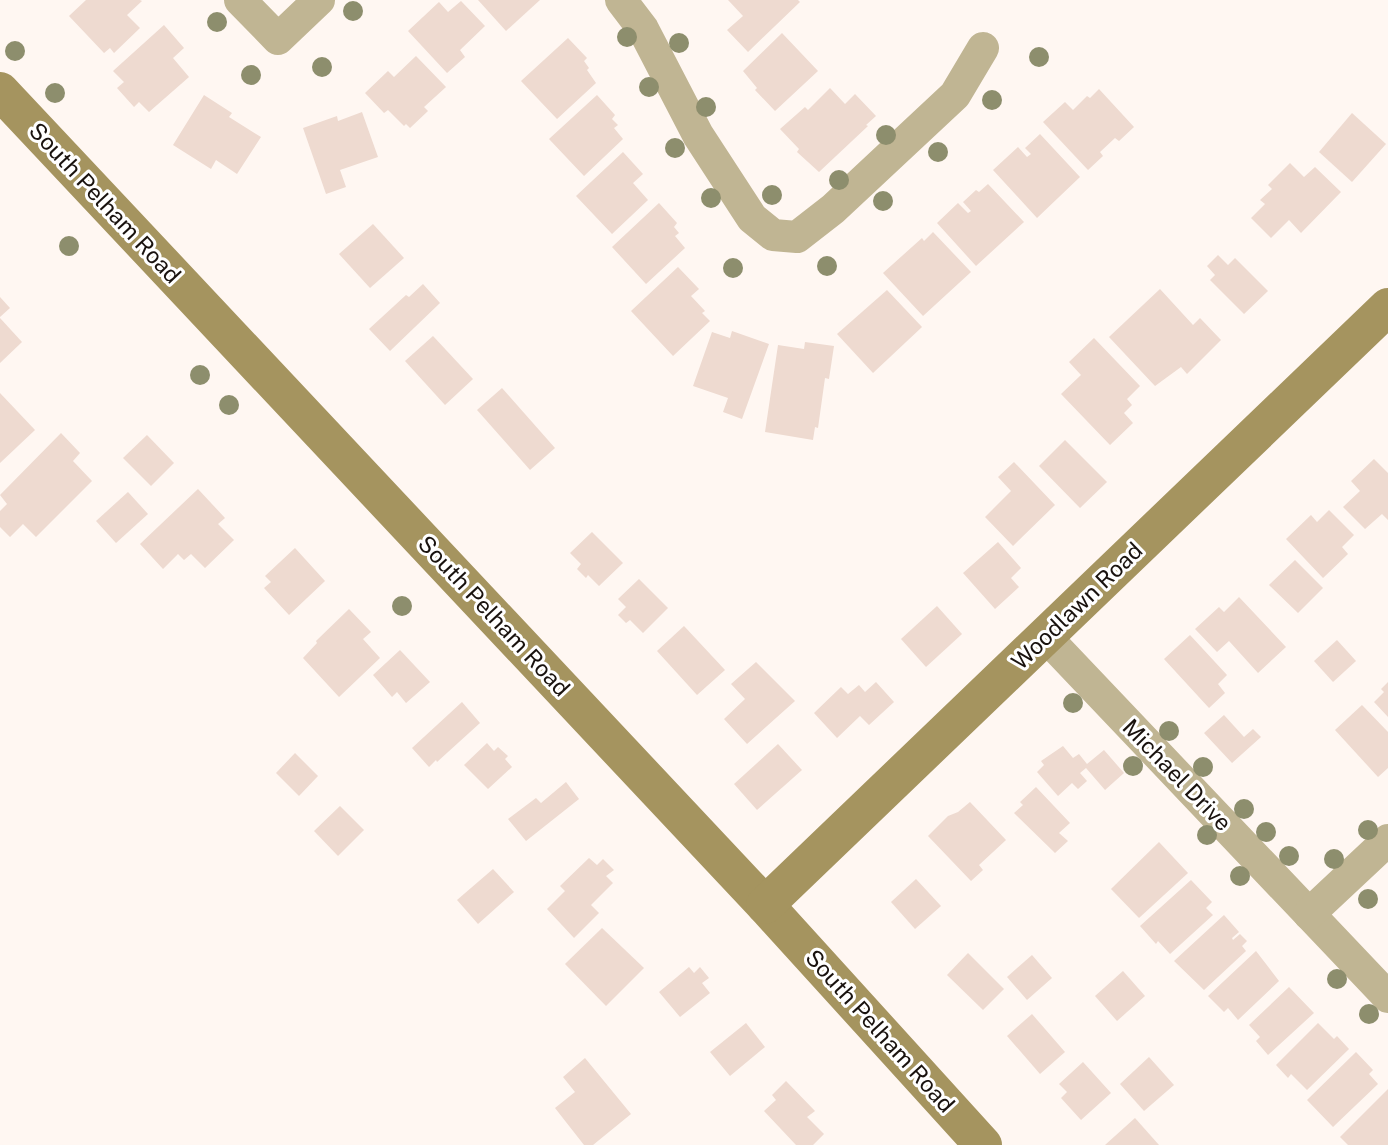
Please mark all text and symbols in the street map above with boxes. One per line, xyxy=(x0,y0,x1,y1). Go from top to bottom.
street label: South Pelham Road xyxy=(24,117,187,289)
street label: South Pelham Road xyxy=(413,530,576,702)
street label: Woodlawn Road xyxy=(1006,536,1148,675)
street label: Michael Drive xyxy=(1117,713,1237,836)
street label: South Pelham Road xyxy=(800,944,961,1118)

